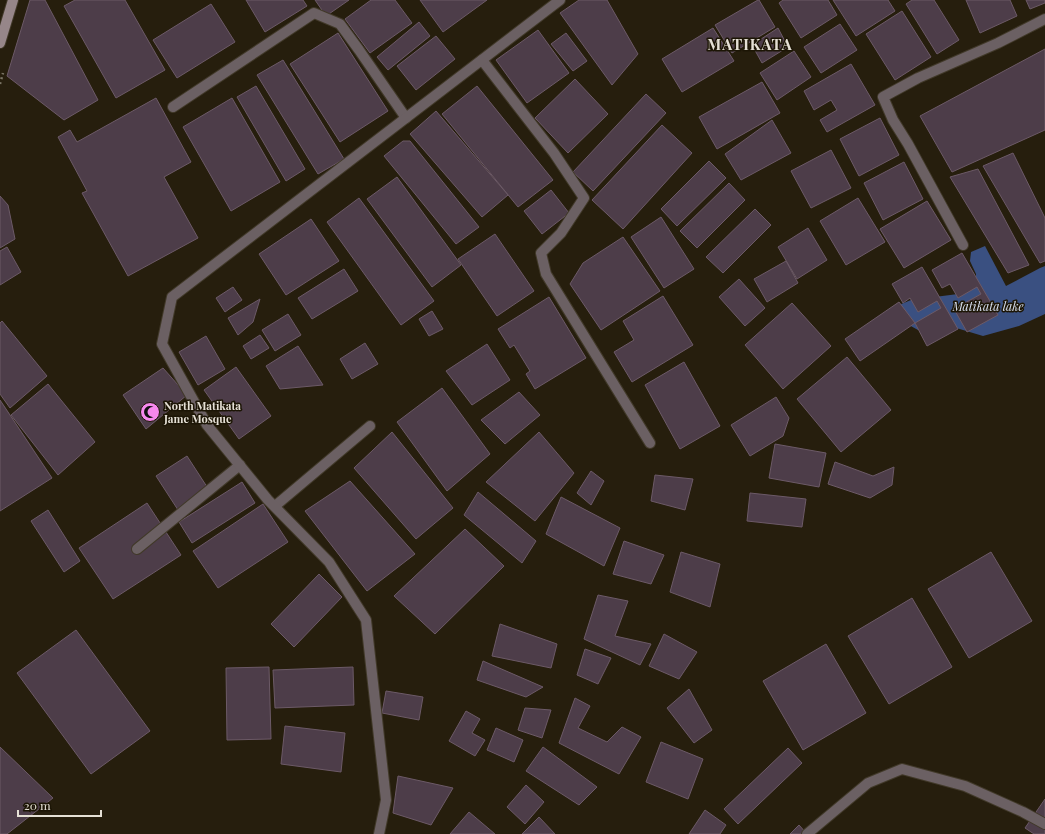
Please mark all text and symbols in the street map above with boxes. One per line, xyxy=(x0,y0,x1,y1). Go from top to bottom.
district label: MATIKATA xyxy=(707,34,793,54)
water label: Matikata lake xyxy=(951,298,1024,314)
place label: North Matikata Jame Mosque xyxy=(163,398,241,426)
mosque icon: North Matikata Jame Mosque xyxy=(139,401,161,423)
scale bar xyxy=(18,792,101,818)
text: 20 m xyxy=(24,797,51,813)

